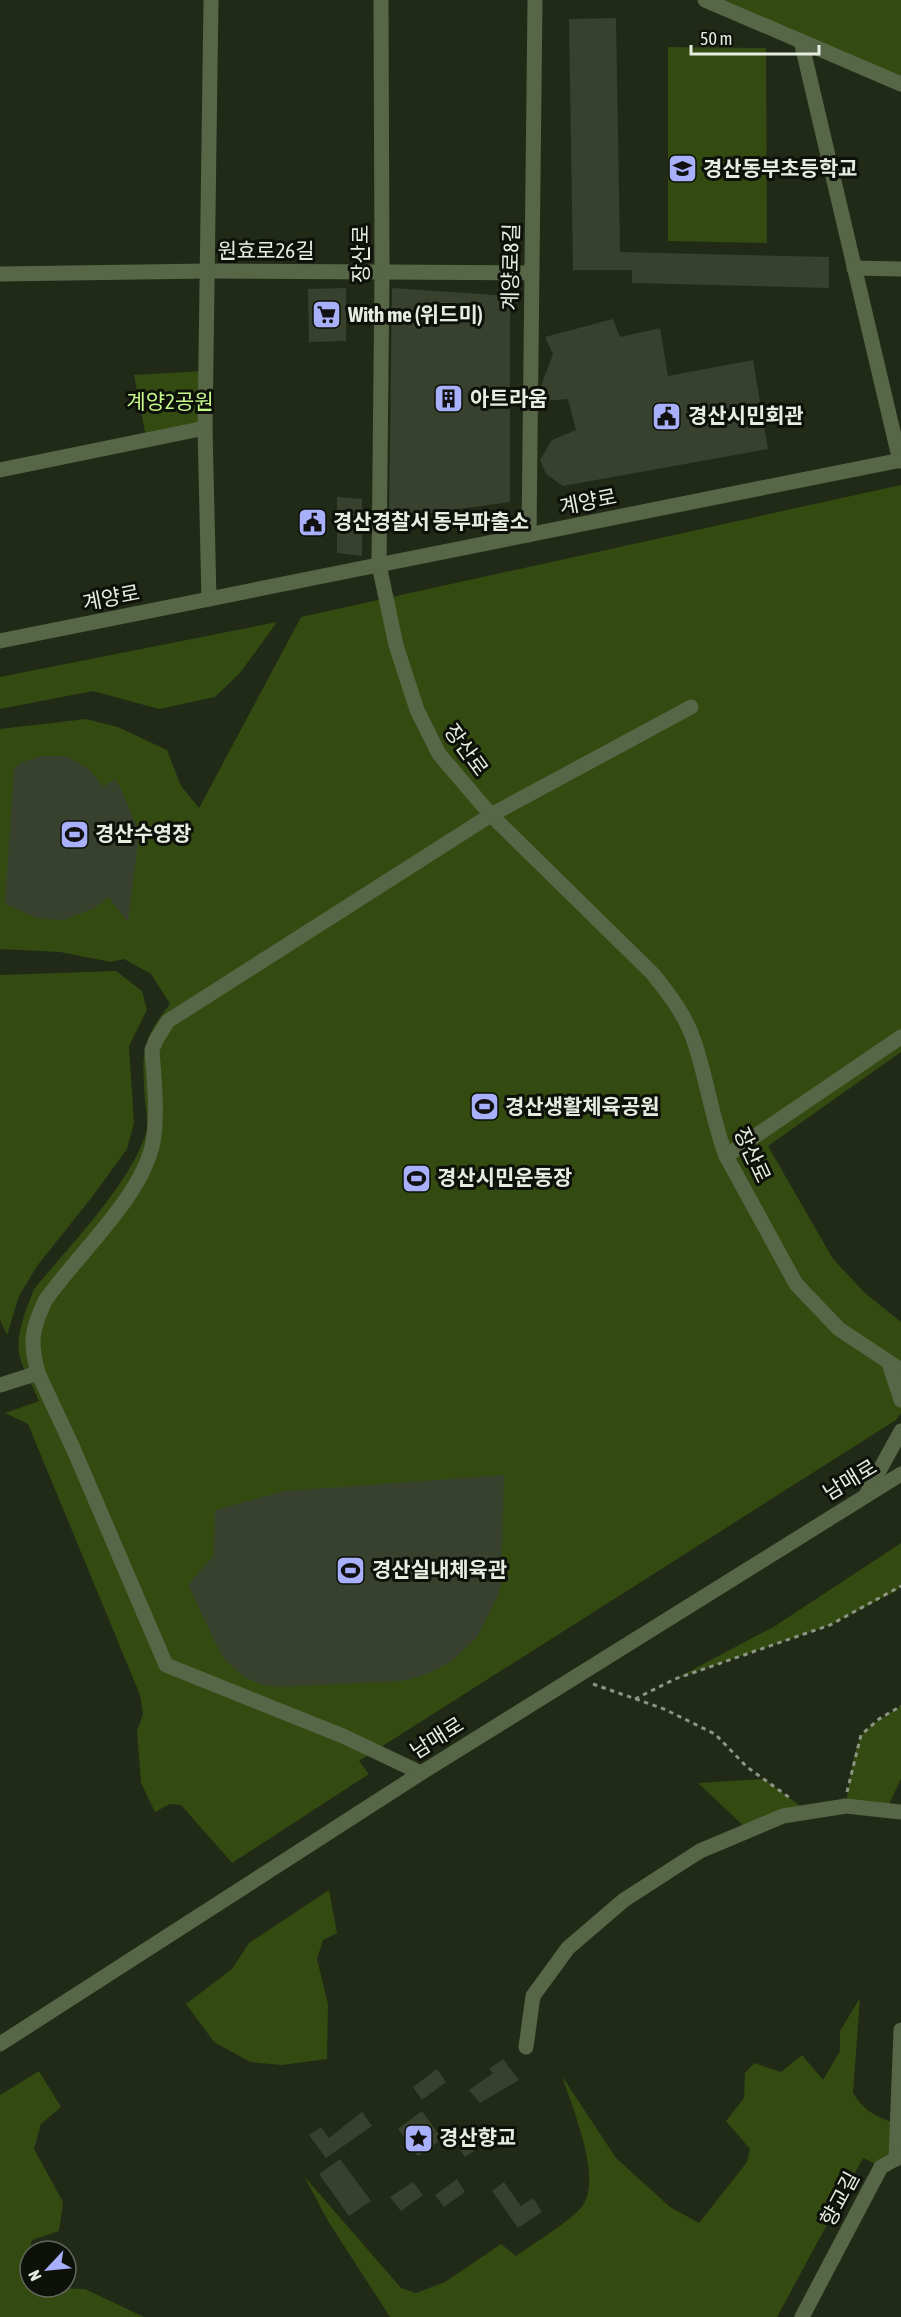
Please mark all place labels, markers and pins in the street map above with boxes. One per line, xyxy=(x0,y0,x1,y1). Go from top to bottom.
school or university icon: 경산동부초등학교 xyxy=(666,153,698,185)
place label: 경산동부초등학교 xyxy=(703,156,858,180)
supermarket icon: With me (위드미) xyxy=(311,299,343,331)
place label: With me (위드미) xyxy=(347,302,483,326)
building icon: 아트라움 xyxy=(433,383,465,415)
place label: 아트라움 xyxy=(470,386,547,410)
public building icon: 경산시민회관 xyxy=(651,400,683,432)
place label: 경산시민회관 xyxy=(688,403,804,427)
public building icon: 경산경찰서 동부파출소 xyxy=(296,506,328,538)
place label: 경산경찰서 동부파출소 xyxy=(333,509,529,533)
sports icon: 경산수영장 xyxy=(58,818,90,850)
place label: 경산수영장 xyxy=(95,821,192,845)
sports icon: 경산생활체육공원 xyxy=(468,1091,500,1123)
place label: 경산생활체육공원 xyxy=(505,1094,660,1118)
sports icon: 경산시민운동장 xyxy=(400,1162,432,1194)
place label: 경산시민운동장 xyxy=(437,1165,572,1189)
sports icon: 경산실내체육관 xyxy=(335,1554,367,1586)
place label: 경산실내체육관 xyxy=(372,1557,507,1581)
place icon: 경산향교 xyxy=(402,2122,434,2154)
place label: 경산향교 xyxy=(439,2125,516,2149)

